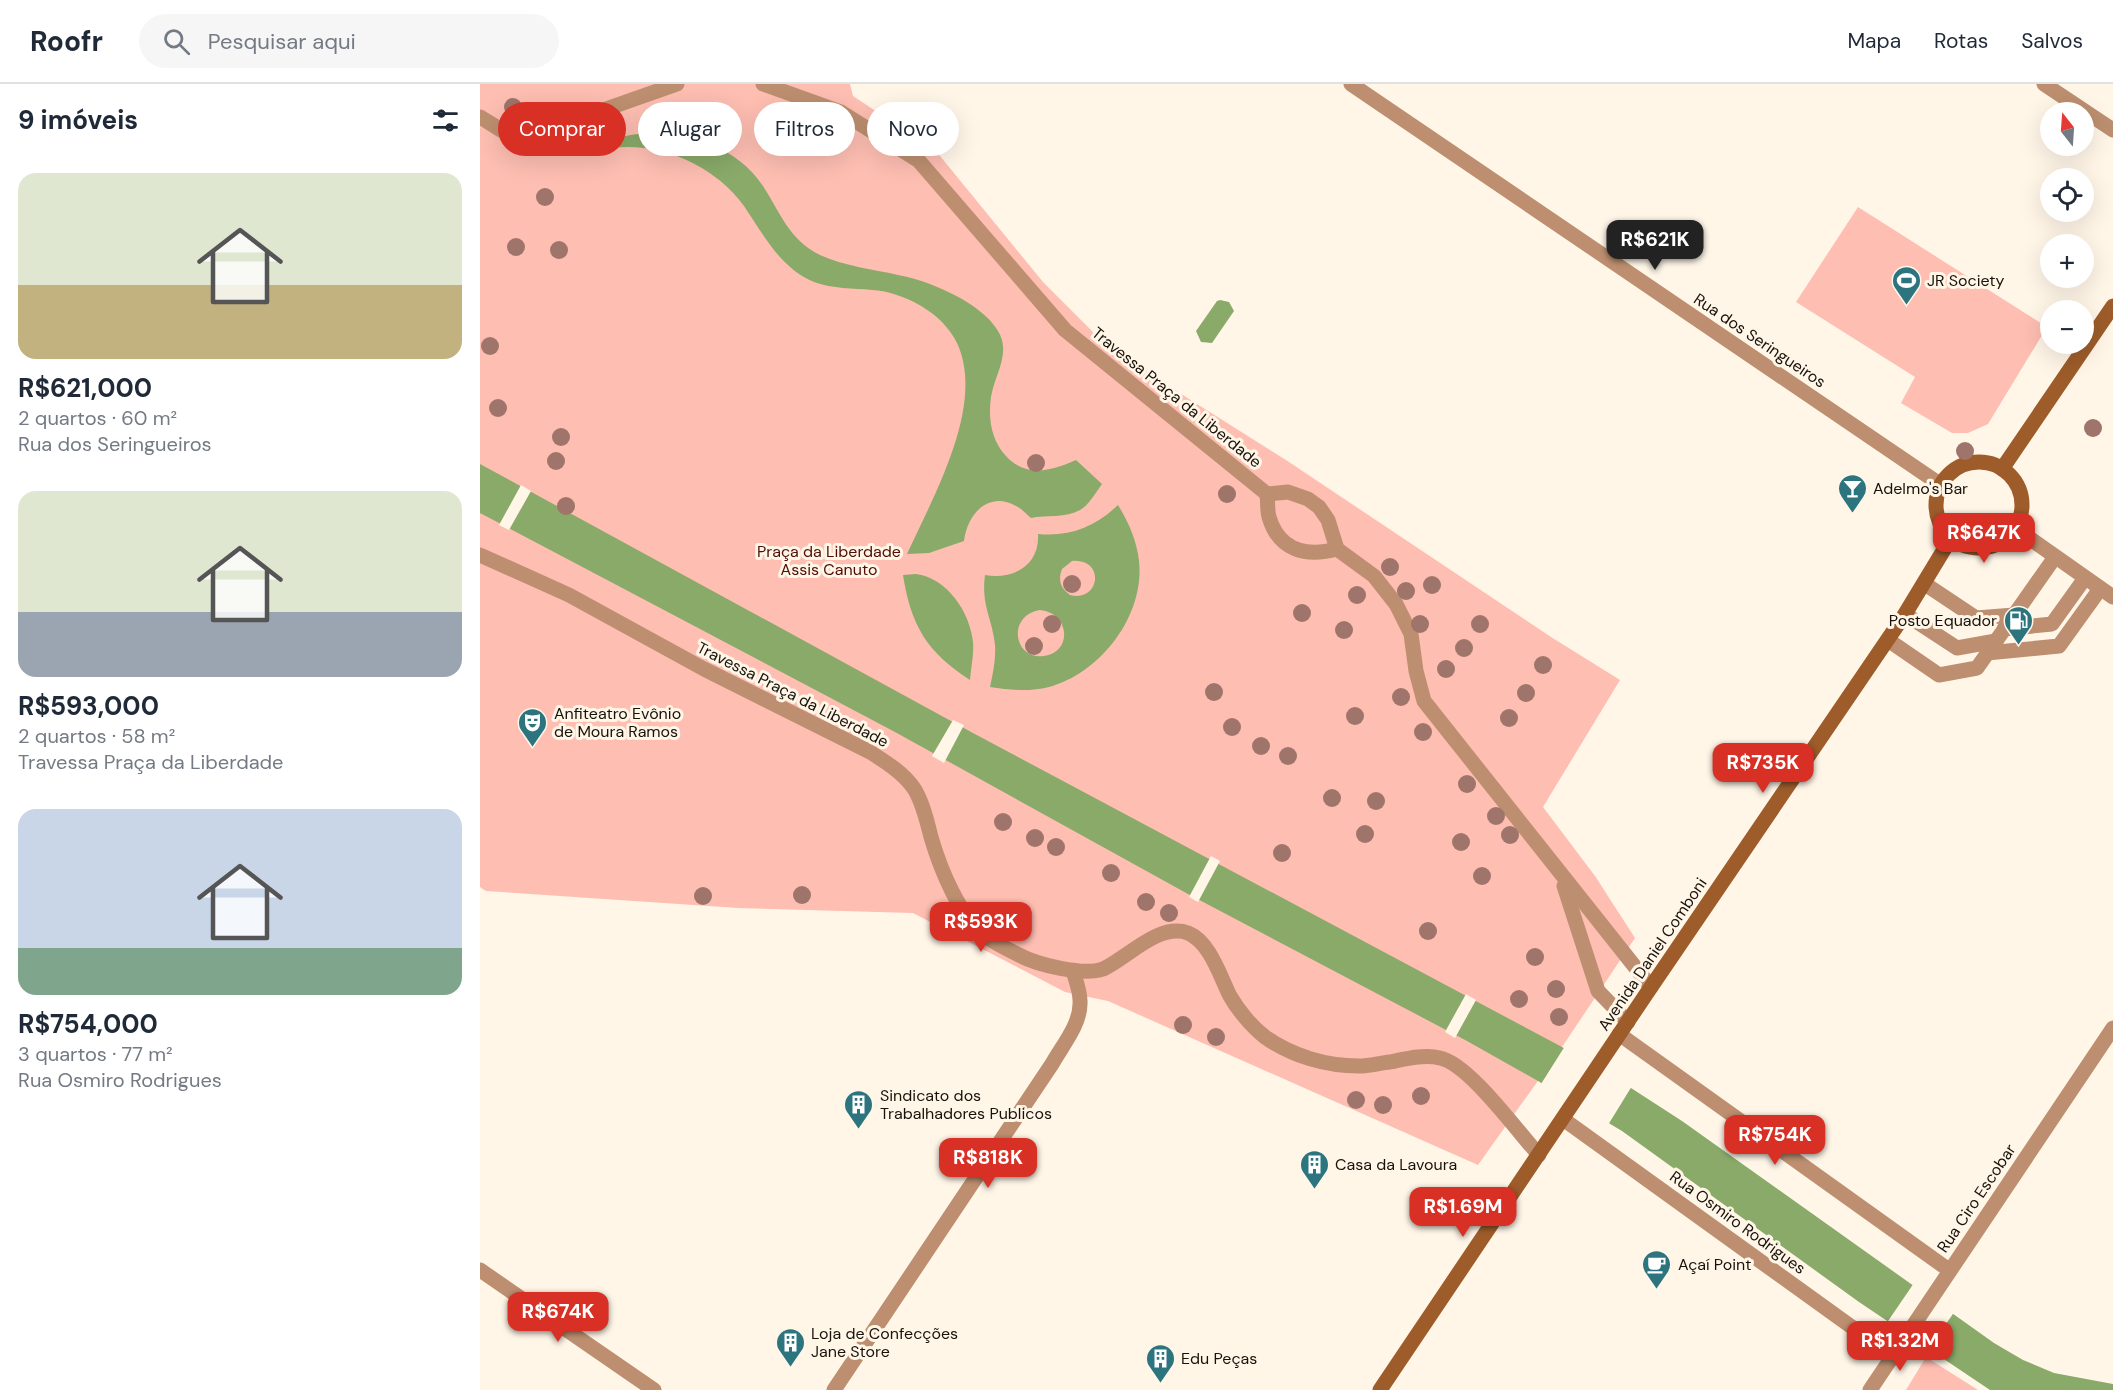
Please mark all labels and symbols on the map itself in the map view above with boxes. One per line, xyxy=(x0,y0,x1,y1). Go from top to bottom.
north arrow xyxy=(2040,102,2094,156)
pin: R$621K xyxy=(1606,220,1704,271)
sports icon: JR Society xyxy=(1890,264,1922,306)
place label: JR Society xyxy=(1927,270,2005,291)
street label: Rua dos Seringueiros xyxy=(1690,288,1830,392)
street label: Travessa Praça da Liberdade xyxy=(1088,322,1266,472)
bar icon: Adelmo's Bar xyxy=(1836,472,1868,514)
place label: Adelmo's Bar xyxy=(1873,478,1968,499)
pin: R$647K xyxy=(1935,513,2033,564)
park label: Praça da Liberdade Assis Canuto xyxy=(757,541,901,580)
fuel station icon: Posto Equador xyxy=(2002,604,2034,646)
place label: Posto Equador xyxy=(1889,610,1997,631)
street label: Travessa Praça da Liberdade xyxy=(693,637,892,752)
place label: Anfiteatro Evônio de Moura Ramos xyxy=(554,703,681,742)
theatre icon: Anfiteatro Evônio de Moura Ramos xyxy=(517,706,549,748)
pin: R$735K xyxy=(1714,743,1812,794)
street label: Avenida Daniel Comboni xyxy=(1593,874,1712,1035)
pin: R$593K xyxy=(932,902,1030,953)
place label: Sindicato dos Trabalhadores Publicos xyxy=(880,1085,1052,1124)
building icon: Sindicato dos Trabalhadores Publicos xyxy=(843,1088,875,1130)
pin: R$754K xyxy=(1726,1115,1824,1166)
pin: R$818K xyxy=(939,1138,1037,1189)
street label: Rua Ciro Escobar xyxy=(1932,1140,2021,1257)
building icon: Casa da Lavoura xyxy=(1298,1148,1330,1190)
place label: Casa da Lavoura xyxy=(1335,1154,1457,1175)
street label: Rua Osmiro Rodrigues xyxy=(1666,1166,1810,1279)
pin: R$1.69M xyxy=(1408,1187,1518,1238)
cafe icon: Açaí Point xyxy=(1641,1248,1673,1290)
place label: Açaí Point xyxy=(1678,1254,1751,1275)
pin: R$674K xyxy=(509,1292,607,1343)
pin: R$1.32M xyxy=(1845,1321,1955,1372)
place label: Loja de Confecções Jane Store xyxy=(811,1323,958,1362)
building icon: Loja de Confecções Jane Store xyxy=(774,1326,806,1368)
building icon: Edu Peças xyxy=(1144,1342,1176,1384)
place label: Edu Peças xyxy=(1181,1348,1257,1369)

